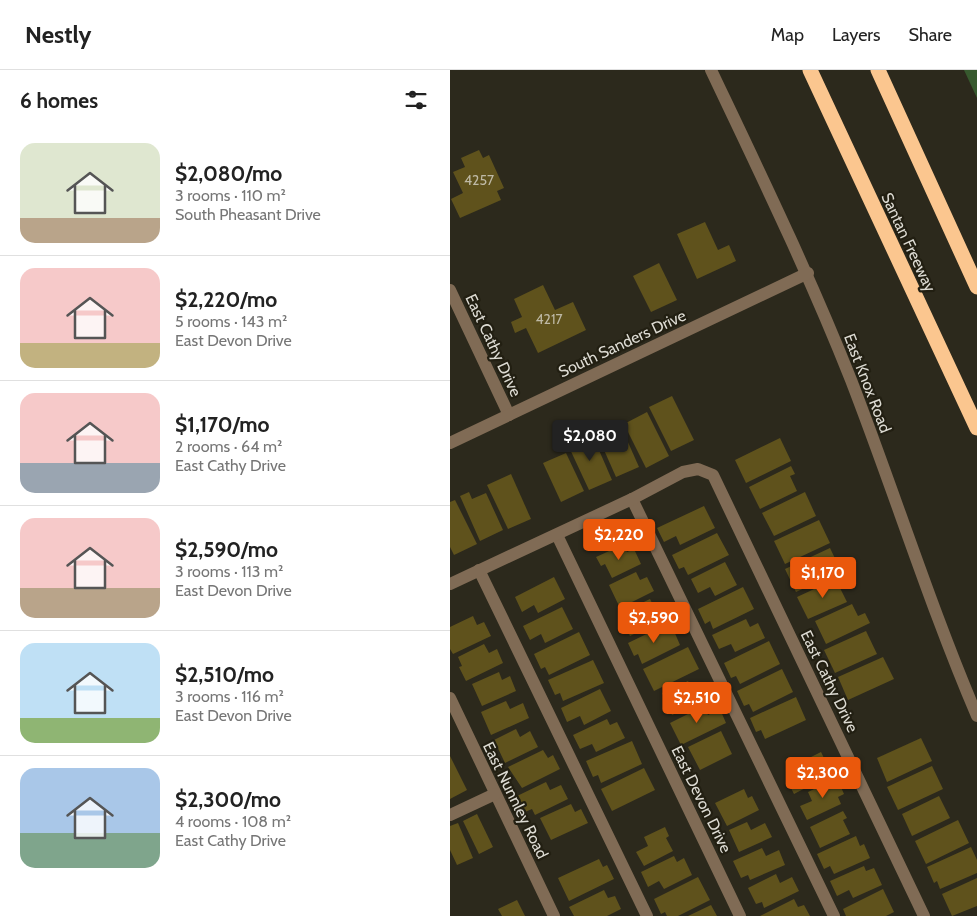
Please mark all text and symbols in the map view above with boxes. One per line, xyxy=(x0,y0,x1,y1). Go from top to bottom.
text: Nestly xyxy=(25,20,91,49)
text: Map xyxy=(771,24,804,46)
text: Layers xyxy=(832,24,881,46)
text: Share xyxy=(909,24,952,46)
icon: filters xyxy=(402,86,430,114)
text: 6 homes xyxy=(20,88,98,113)
text: $2,080/mo xyxy=(175,161,282,186)
icon: home xyxy=(60,163,120,223)
house number: 4257 xyxy=(464,171,494,189)
text: 3 rooms · 110 m² xyxy=(175,186,286,205)
street label: Santan Freeway xyxy=(877,190,940,295)
text: South Pheasant Drive xyxy=(175,205,321,224)
text: $2,220/mo xyxy=(175,287,277,312)
icon: home xyxy=(60,288,120,348)
street label: East Cathy Drive xyxy=(461,291,526,400)
street label: South Sanders Drive xyxy=(555,306,689,381)
house number: 4217 xyxy=(535,310,563,328)
text: 5 rooms · 143 m² xyxy=(175,312,287,331)
text: East Devon Drive xyxy=(175,331,292,350)
street label: East Knox Road xyxy=(840,331,895,435)
text: $1,170/mo xyxy=(175,412,269,437)
icon: home xyxy=(60,413,120,473)
pin: $2,080 xyxy=(549,420,631,462)
text: $2,080 xyxy=(563,426,617,445)
text: 2 rooms · 64 m² xyxy=(175,437,282,456)
text: East Cathy Drive xyxy=(175,456,286,475)
pin: $2,220 xyxy=(578,518,660,561)
text: $2,220 xyxy=(594,525,644,544)
text: $2,590/mo xyxy=(175,537,278,562)
icon: home xyxy=(60,538,120,598)
pin: $1,170 xyxy=(782,556,864,599)
text: 3 rooms · 113 m² xyxy=(175,562,283,581)
text: $1,170 xyxy=(801,563,845,582)
text: East Devon Drive xyxy=(175,581,292,600)
pin: $2,590 xyxy=(613,602,695,644)
text: $2,590 xyxy=(629,608,679,627)
street label: East Cathy Drive xyxy=(797,627,862,735)
text: $2,510/mo xyxy=(175,662,274,687)
icon: home xyxy=(60,663,120,723)
pin: $2,510 xyxy=(656,682,738,724)
text: 3 rooms · 116 m² xyxy=(175,687,284,706)
text: $2,510 xyxy=(673,688,721,707)
text: East Devon Drive xyxy=(175,706,292,725)
street label: East Nunnley Road xyxy=(479,739,552,862)
street label: East Devon Drive xyxy=(667,743,736,856)
pin: $2,300 xyxy=(782,756,864,799)
text: $2,300 xyxy=(797,763,849,782)
text: $2,300/mo xyxy=(175,787,281,812)
icon: home xyxy=(60,788,120,848)
text: 4 rooms · 108 m² xyxy=(175,812,291,831)
text: East Cathy Drive xyxy=(175,831,286,850)

